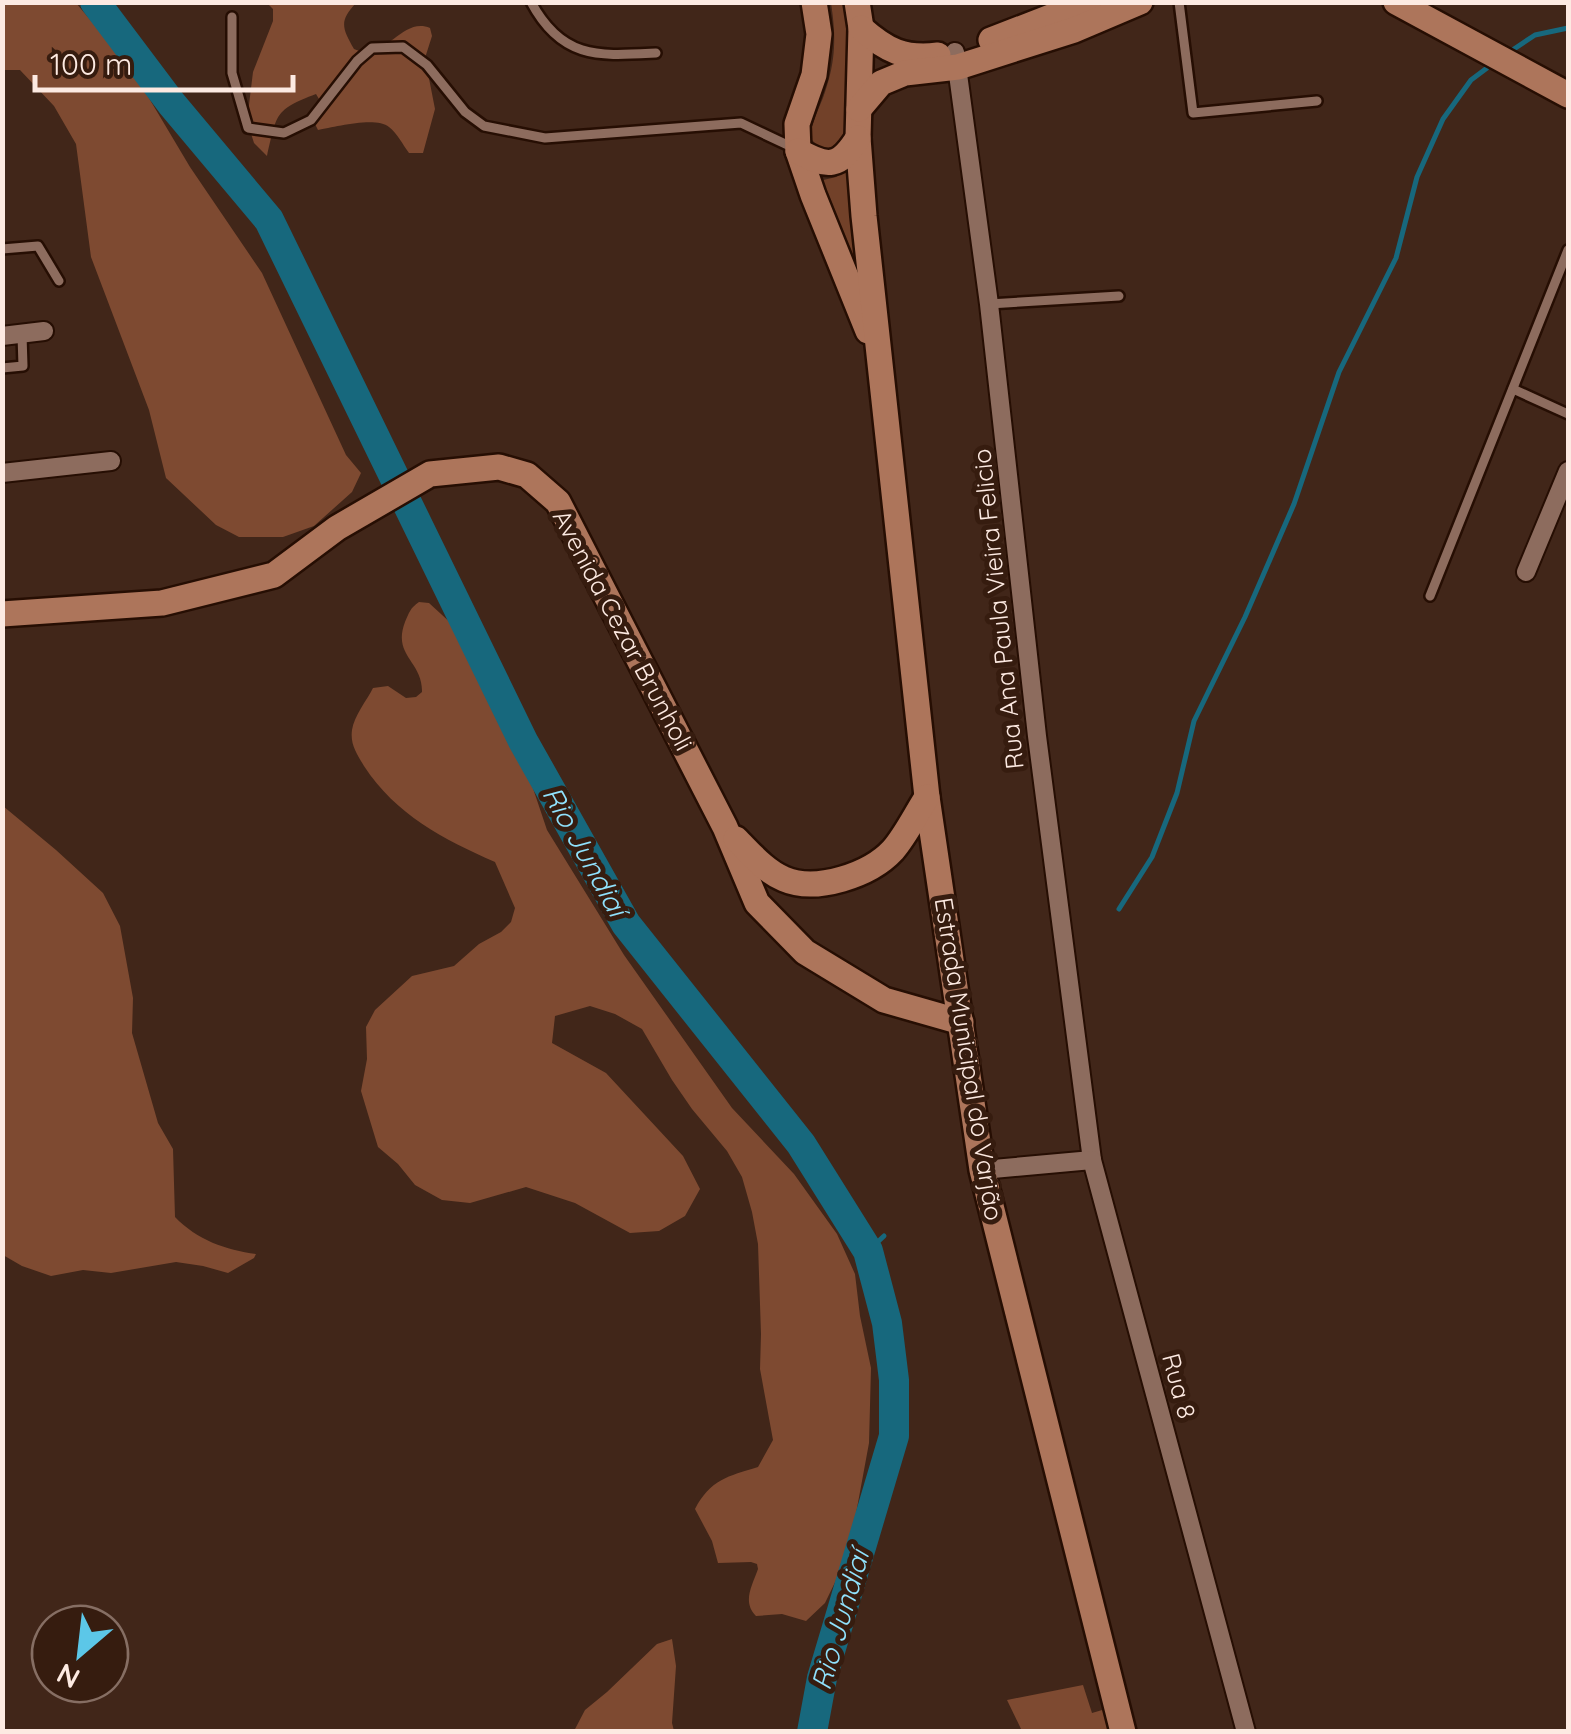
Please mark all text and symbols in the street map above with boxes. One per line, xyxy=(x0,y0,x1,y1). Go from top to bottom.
scale bar xyxy=(35,30,292,92)
text: 100 m xyxy=(50,45,132,83)
street label: Rua Ana Paula Vieira Felicio xyxy=(965,447,1030,771)
street label: Avenida Cezar Brunholi xyxy=(547,504,700,756)
water label: Rio Jundiaí xyxy=(535,780,638,926)
street label: Estrada Municipal do Varjão xyxy=(929,895,1010,1223)
street label: Rua 8 xyxy=(1156,1350,1203,1422)
water label: Rio Jundiaí xyxy=(803,1541,877,1694)
north arrow xyxy=(30,1604,130,1704)
text: N xyxy=(51,1656,85,1697)

